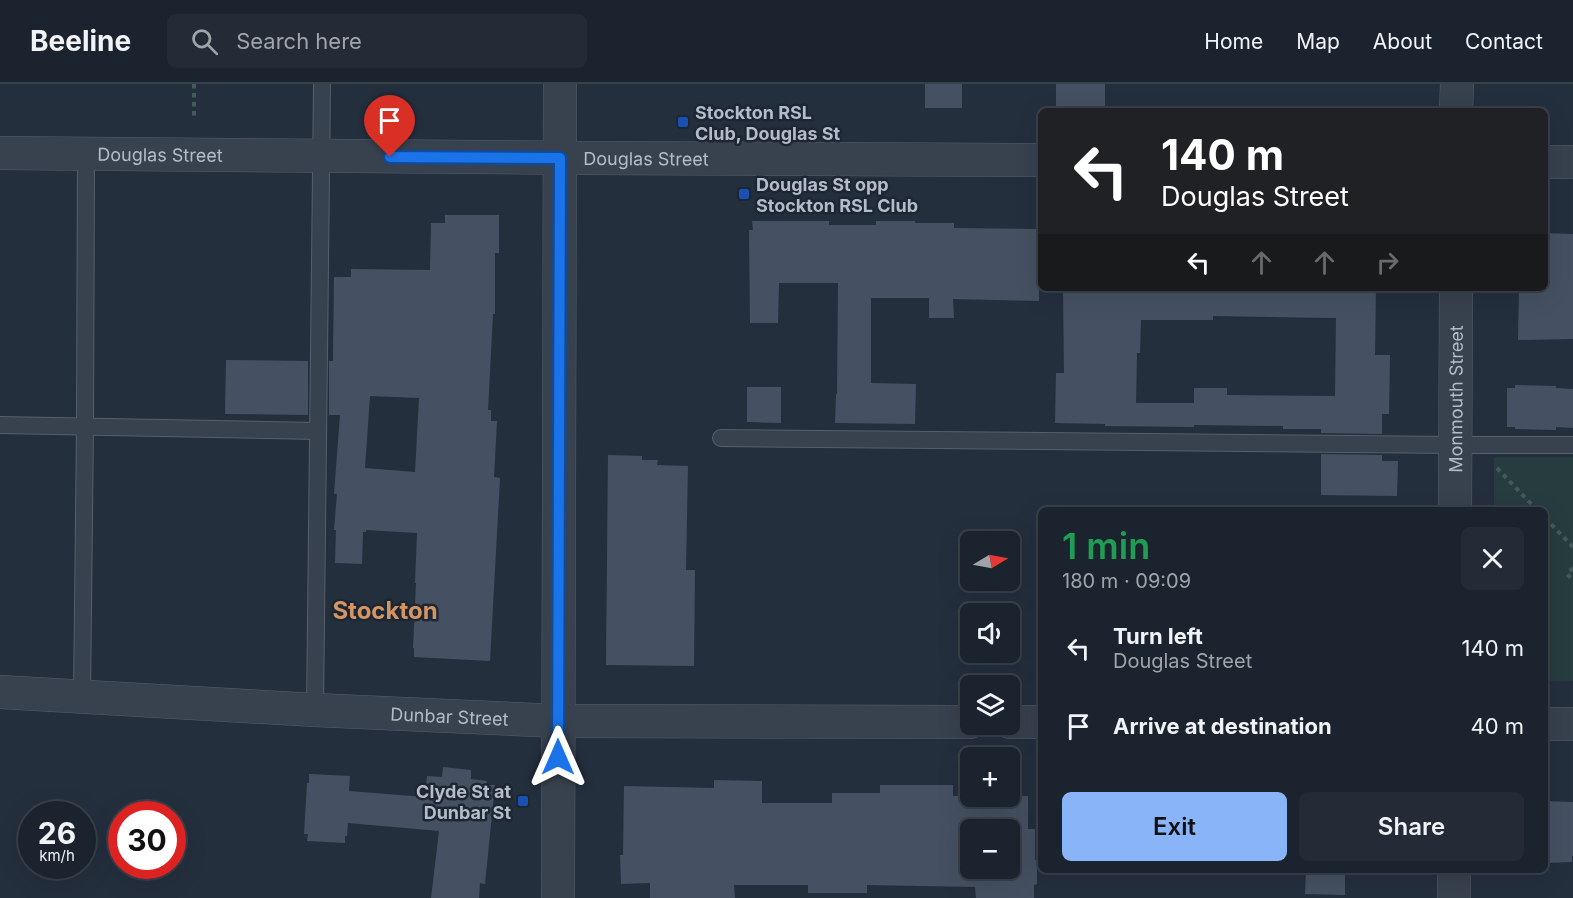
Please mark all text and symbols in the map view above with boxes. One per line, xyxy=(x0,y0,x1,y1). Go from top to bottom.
search box xyxy=(167,14,587,68)
text: Beeline xyxy=(30,24,131,58)
icon: search xyxy=(188,25,221,58)
text: Search here xyxy=(236,28,362,54)
text: Home xyxy=(1204,29,1263,54)
text: Map xyxy=(1296,29,1340,54)
text: About xyxy=(1373,29,1432,54)
text: Contact xyxy=(1465,29,1543,54)
pin xyxy=(364,95,415,157)
place label: Stockton RSL Club, Douglas St xyxy=(695,102,841,144)
icon: arrive xyxy=(373,104,406,137)
marker: Stockton RSL Club, Douglas St xyxy=(676,115,690,129)
text: 140 m xyxy=(1161,129,1284,180)
icon: left xyxy=(1062,132,1140,210)
street label: Douglas Street xyxy=(97,143,223,165)
street label: Douglas Street xyxy=(583,147,709,169)
place label: Douglas St opp Stockton RSL Club xyxy=(756,174,918,216)
text: Douglas Street xyxy=(1161,180,1349,213)
marker: Douglas St opp Stockton RSL Club xyxy=(737,187,751,201)
icon: left xyxy=(1182,246,1215,279)
icon: ahead xyxy=(1245,246,1278,279)
icon: ahead xyxy=(1308,246,1341,279)
icon: right xyxy=(1371,246,1404,279)
street label: Monmouth Street xyxy=(1445,325,1466,473)
text: 1 min xyxy=(1062,524,1150,568)
button: close xyxy=(1461,527,1524,590)
north arrow xyxy=(960,531,1020,591)
map controls xyxy=(960,531,1020,879)
text: 180 m · 09:09 xyxy=(1062,569,1191,593)
district label: Stockton xyxy=(332,596,438,625)
button: sound xyxy=(960,603,1020,663)
text: Turn left xyxy=(1113,623,1203,649)
icon: left xyxy=(1062,632,1095,665)
text: 140 m xyxy=(1462,635,1524,661)
text: Douglas Street xyxy=(1113,649,1252,673)
button: layers xyxy=(960,675,1020,735)
street label: Dunbar Street xyxy=(390,703,509,729)
icon: arrive xyxy=(1062,710,1095,743)
text: Arrive at destination xyxy=(1113,713,1332,739)
text: 40 m xyxy=(1470,713,1524,739)
position arrow xyxy=(526,725,590,789)
button: + xyxy=(960,747,1020,807)
place label: Clyde St at Dunbar St xyxy=(416,781,511,823)
button: Exit xyxy=(1062,792,1287,861)
button: Share xyxy=(1299,792,1524,861)
marker: Clyde St at Dunbar St xyxy=(516,794,530,808)
speed limit sign: 30 xyxy=(108,801,186,879)
text: 26 xyxy=(38,815,76,851)
button: − xyxy=(960,819,1020,879)
text: km/h xyxy=(39,846,75,865)

